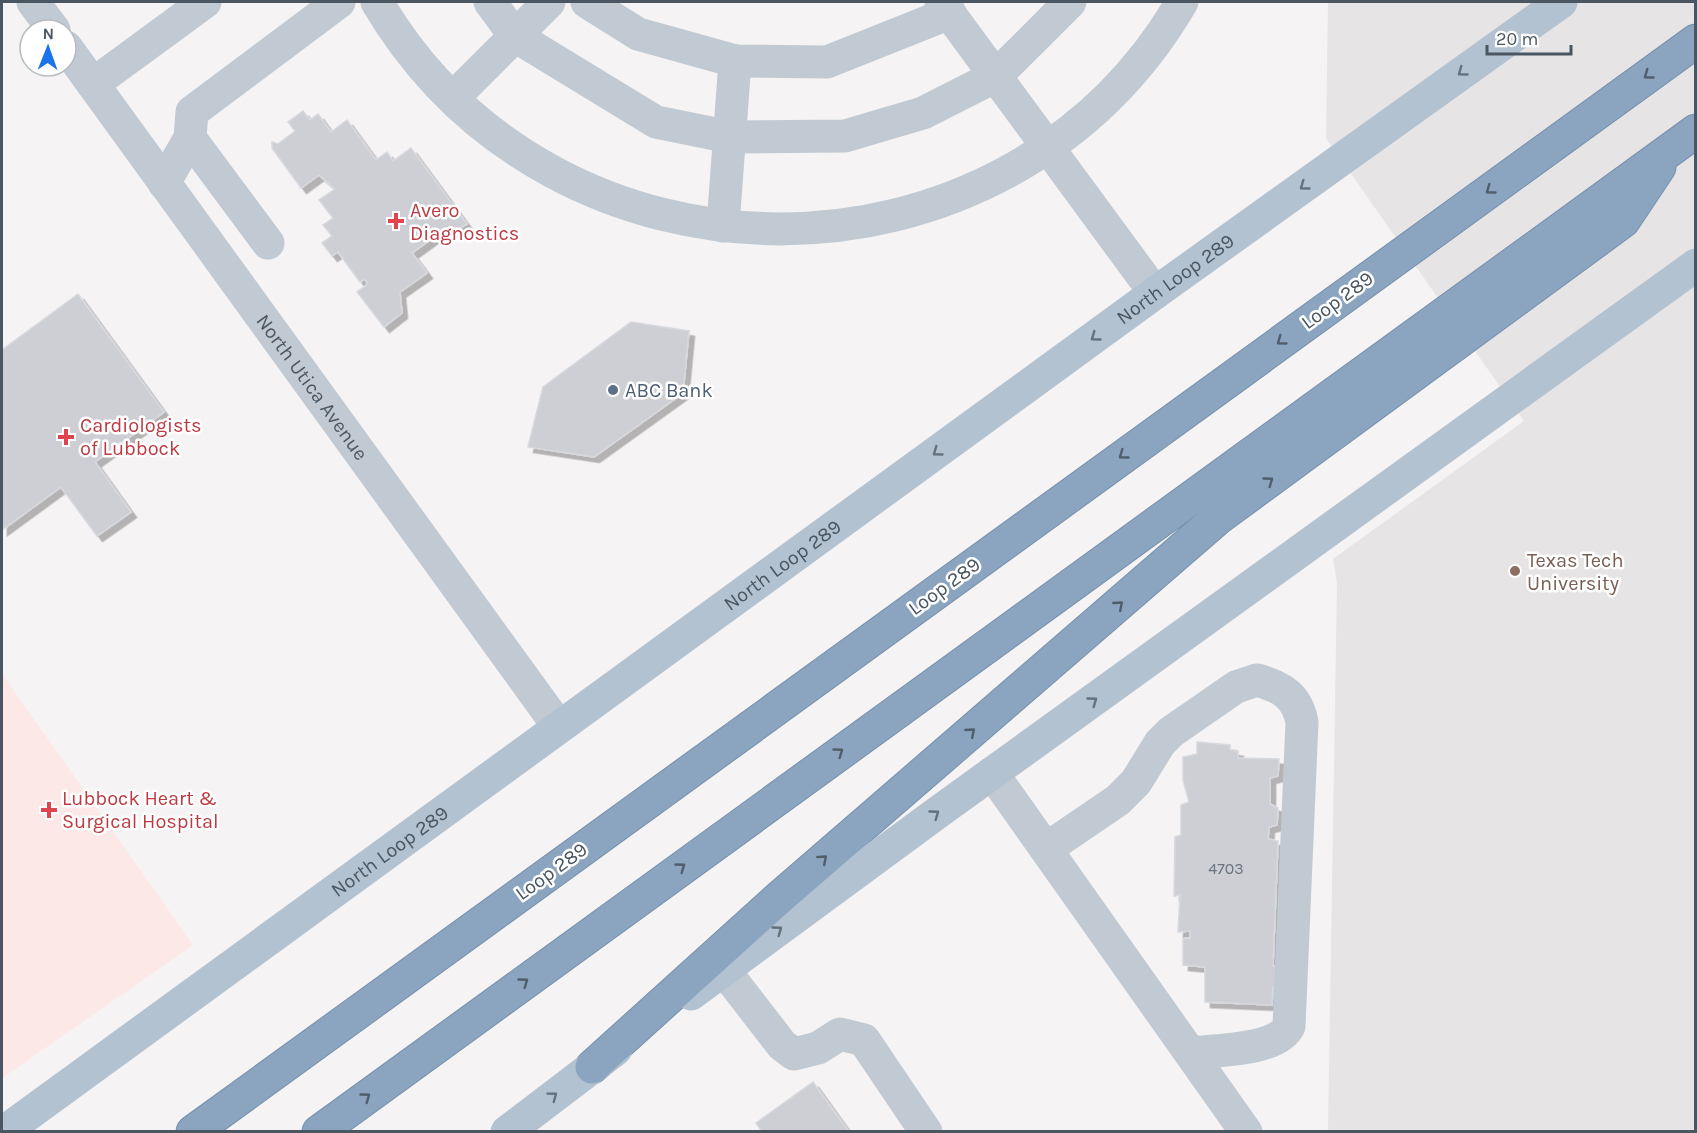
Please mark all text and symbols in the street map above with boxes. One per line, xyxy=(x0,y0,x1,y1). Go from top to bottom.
north arrow xyxy=(18,18,78,78)
scale bar xyxy=(1487,18,1571,56)
text: N xyxy=(42,24,54,43)
text: 20 m xyxy=(1496,28,1538,50)
one-way arrow xyxy=(1458,65,1469,76)
one-way arrow xyxy=(1644,68,1655,79)
one-way arrow xyxy=(1300,179,1311,190)
one-way arrow xyxy=(1486,182,1497,193)
place label: Avero Diagnostics xyxy=(410,199,519,245)
marker: Avero Diagnostics xyxy=(387,212,405,230)
street label: North Loop 289 xyxy=(1112,229,1239,329)
street label: Loop 289 xyxy=(1297,267,1378,334)
street label: North Utica Avenue xyxy=(252,310,373,465)
one-way arrow xyxy=(1090,330,1101,341)
one-way arrow xyxy=(1277,334,1288,345)
place label: ABC Bank xyxy=(625,379,713,402)
marker: ABC Bank xyxy=(606,383,620,397)
place label: Cardiologists of Lubbock xyxy=(80,414,202,460)
marker: Cardiologists of Lubbock xyxy=(57,428,75,446)
one-way arrow xyxy=(933,445,944,456)
one-way arrow xyxy=(1119,448,1130,459)
one-way arrow xyxy=(1262,477,1273,488)
street label: North Loop 289 xyxy=(719,515,846,616)
place label: Texas Tech University xyxy=(1527,549,1623,595)
street label: Loop 289 xyxy=(904,553,985,620)
marker: Texas Tech University xyxy=(1508,564,1522,578)
one-way arrow xyxy=(1112,601,1123,612)
one-way arrow xyxy=(1087,697,1098,708)
one-way arrow xyxy=(964,729,975,740)
one-way arrow xyxy=(832,749,843,760)
place label: Lubbock Heart & Surgical Hospital xyxy=(62,787,219,833)
marker: Lubbock Heart & Surgical Hospital xyxy=(40,801,58,819)
street label: North Loop 289 xyxy=(327,801,453,902)
one-way arrow xyxy=(928,811,939,822)
street label: Loop 289 xyxy=(511,838,592,905)
one-way arrow xyxy=(816,856,827,867)
house number: 4703 xyxy=(1208,859,1244,878)
one-way arrow xyxy=(675,863,686,874)
one-way arrow xyxy=(771,926,782,937)
one-way arrow xyxy=(517,978,528,989)
one-way arrow xyxy=(547,1092,558,1103)
one-way arrow xyxy=(359,1093,370,1104)

